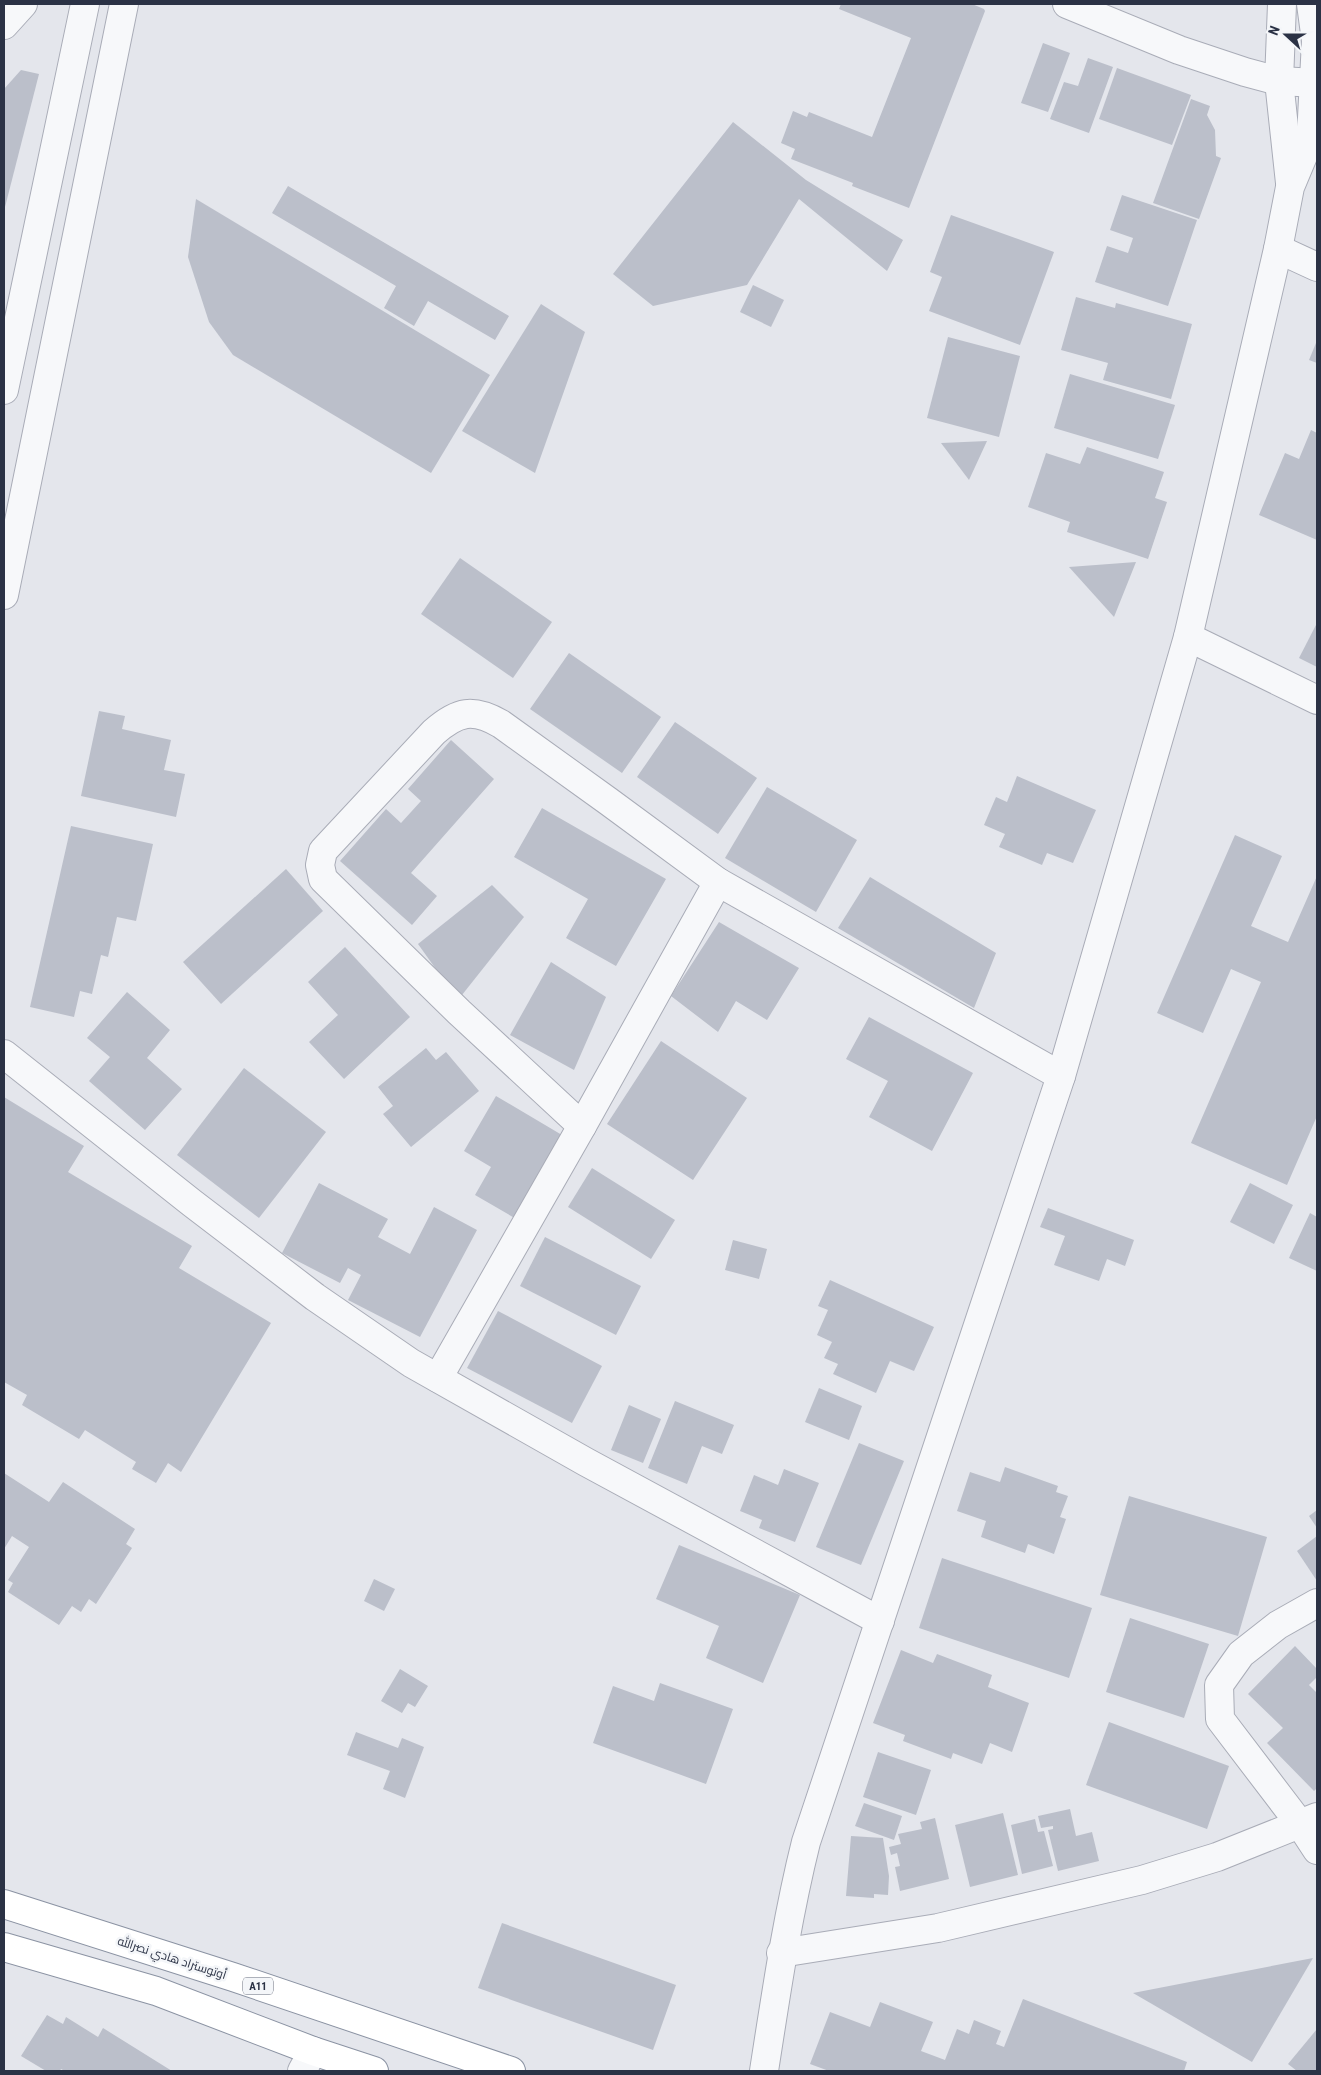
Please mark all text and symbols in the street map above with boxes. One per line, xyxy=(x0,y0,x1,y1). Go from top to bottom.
north arrow xyxy=(1261,10,1311,60)
text: N xyxy=(1265,23,1283,37)
street label: أوتوستراد هادي نصرالله xyxy=(115,1933,229,1985)
road number: A11 xyxy=(243,1978,273,1994)

